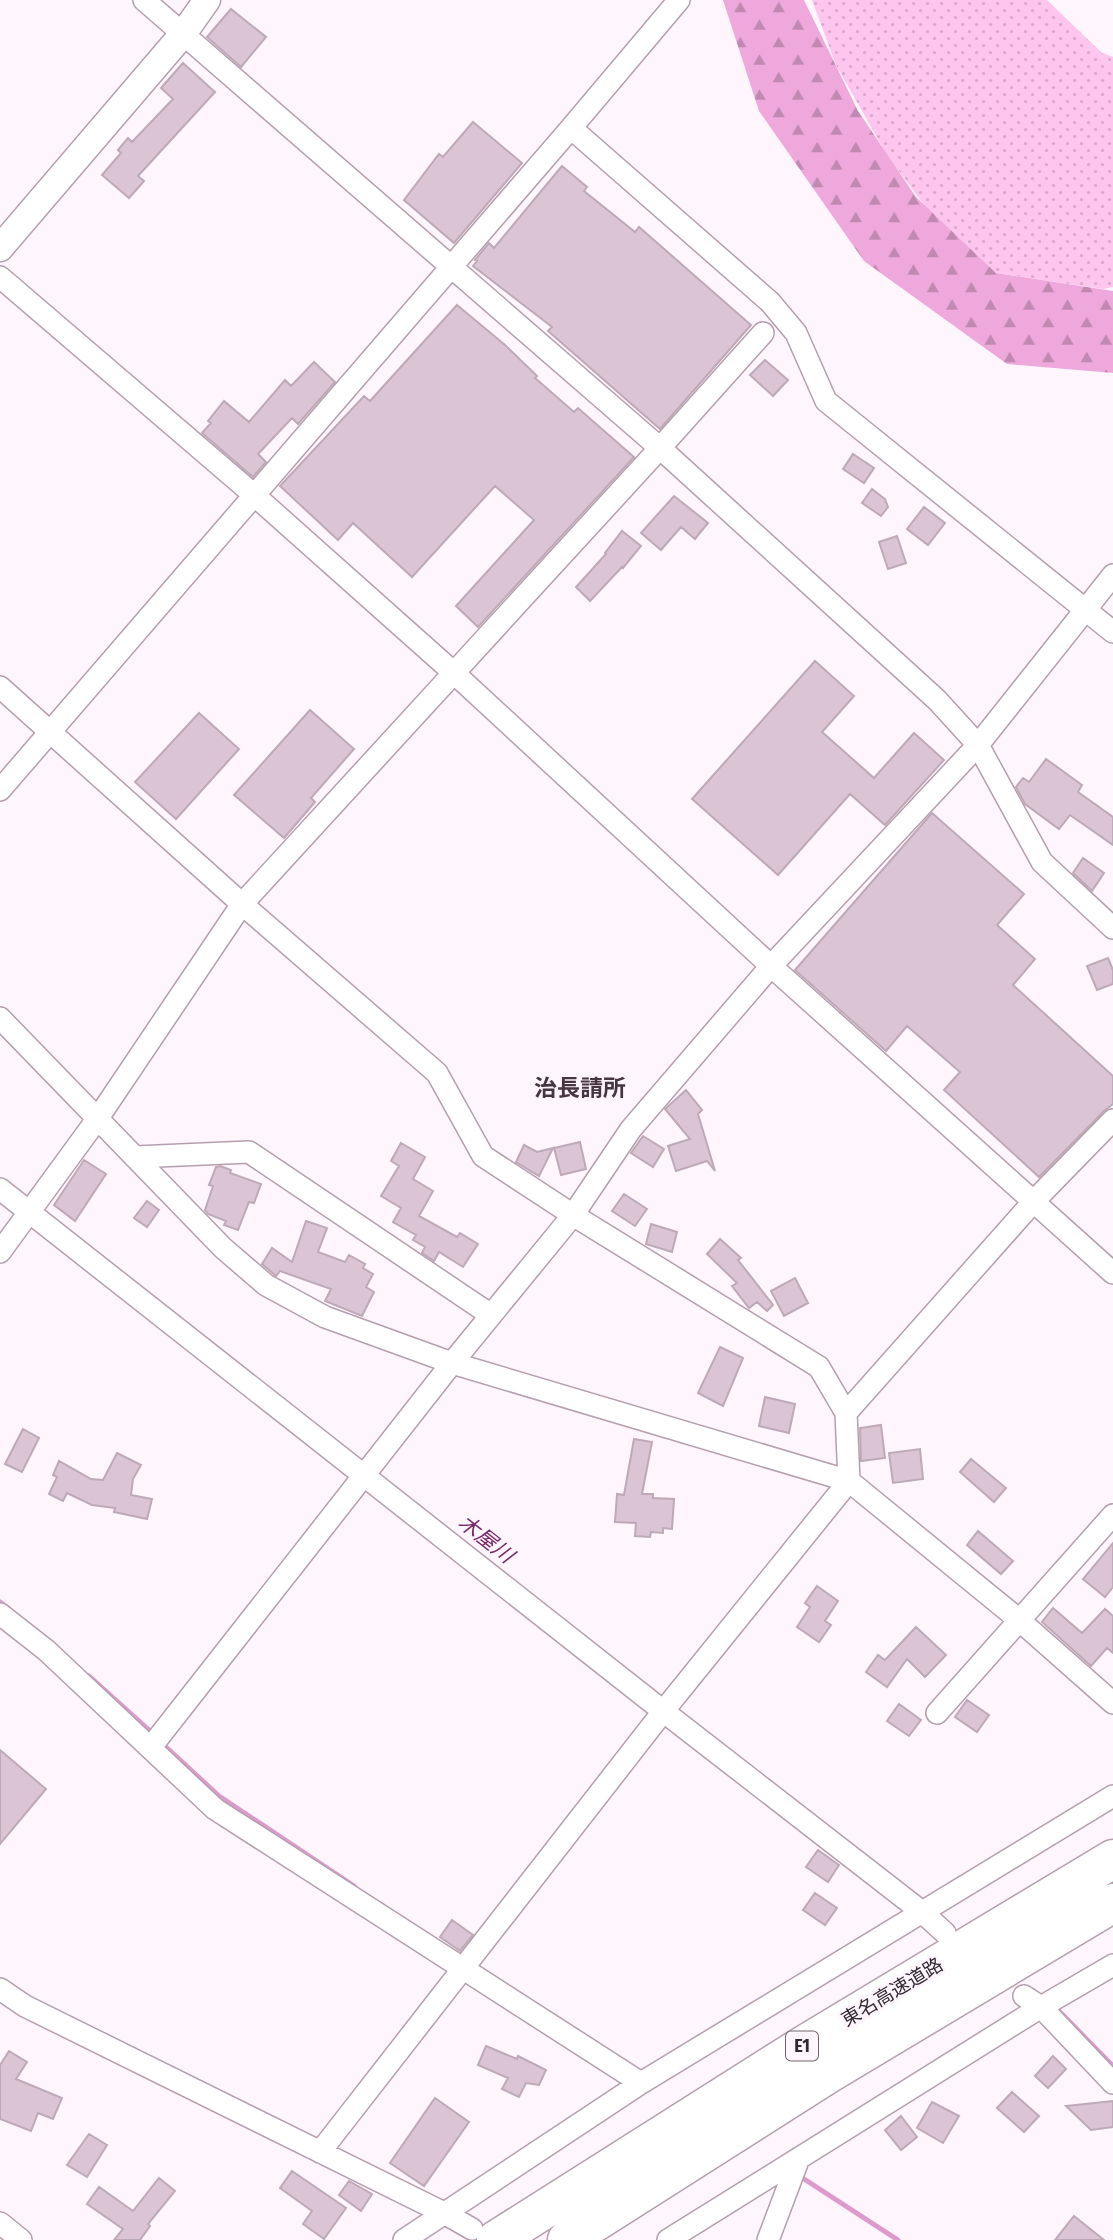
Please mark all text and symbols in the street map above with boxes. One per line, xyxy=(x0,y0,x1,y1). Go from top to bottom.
district label: 治長請所 xyxy=(534,1074,626,1102)
water label: 木屋川 xyxy=(453,1509,520,1570)
street label: 東名高速道路 xyxy=(837,1953,947,2031)
road number: E1 xyxy=(786,2032,818,2060)

